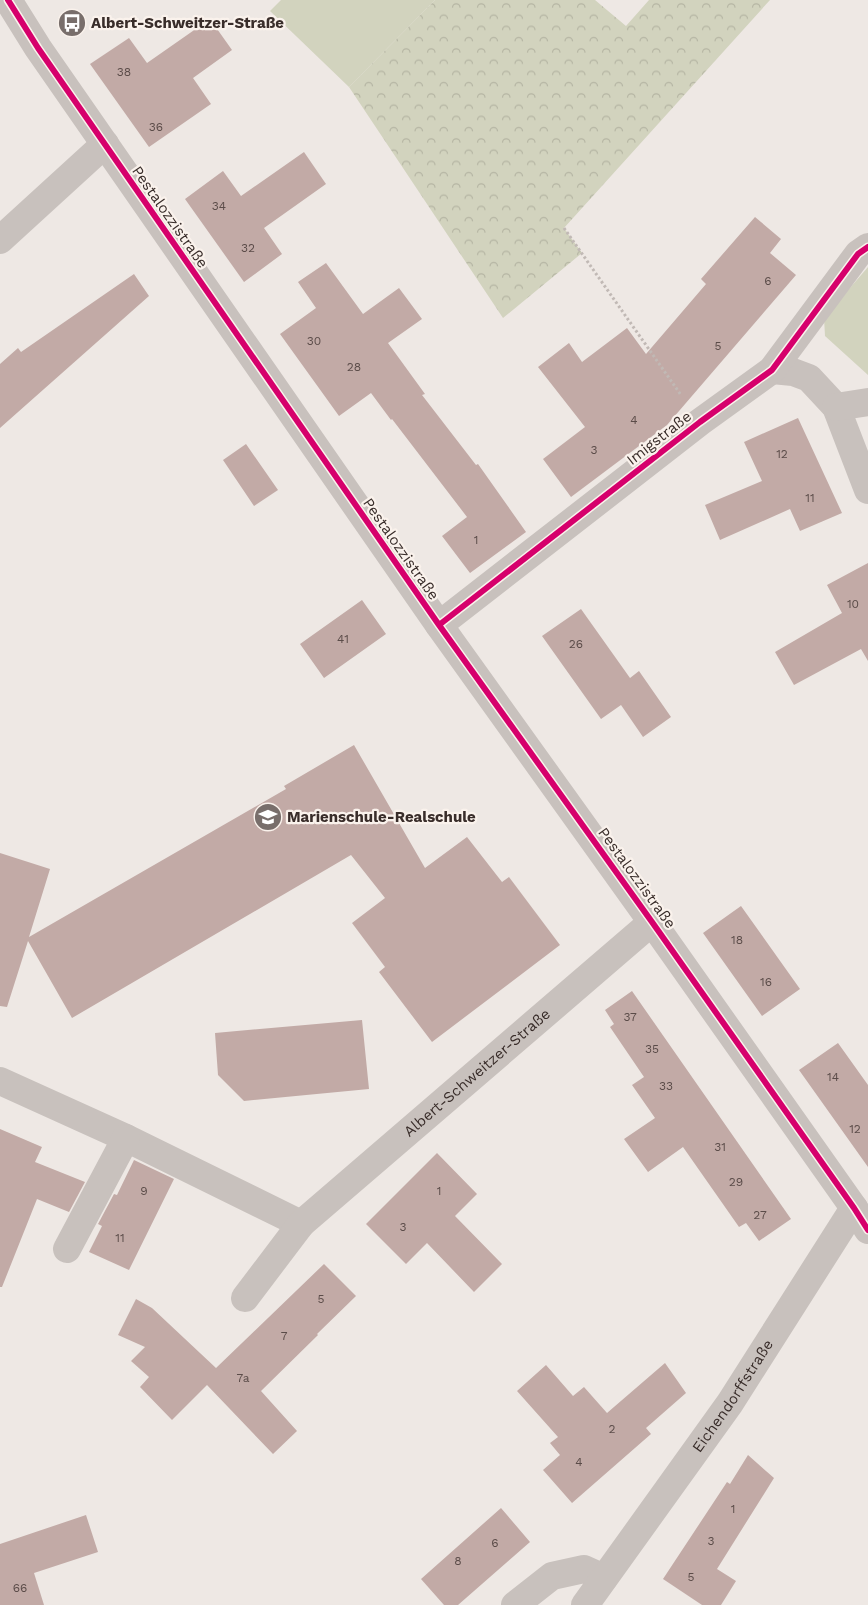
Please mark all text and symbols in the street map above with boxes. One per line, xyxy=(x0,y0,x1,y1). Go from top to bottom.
bus stop icon: Albert-Schweitzer-Straße xyxy=(57,8,87,38)
place label: Albert-Schweitzer-Straße xyxy=(91,14,284,32)
house number: 38 xyxy=(117,65,131,79)
house number: 36 xyxy=(149,120,163,134)
street label: Pestalozzistraße xyxy=(128,163,212,271)
house number: 34 xyxy=(212,199,226,213)
house number: 32 xyxy=(241,241,255,255)
house number: 6 xyxy=(764,274,772,288)
house number: 30 xyxy=(307,334,321,348)
house number: 5 xyxy=(715,339,722,353)
house number: 28 xyxy=(347,360,361,374)
street label: Imigstraße xyxy=(623,407,695,469)
house number: 4 xyxy=(630,413,638,427)
house number: 3 xyxy=(591,443,598,457)
house number: 12 xyxy=(776,447,788,461)
house number: 11 xyxy=(805,491,815,505)
street label: Pestalozzistraße xyxy=(359,495,443,603)
house number: 1 xyxy=(474,533,478,547)
house number: 10 xyxy=(847,597,859,611)
house number: 41 xyxy=(337,632,349,646)
house number: 26 xyxy=(569,637,583,651)
school or university icon: Marienschule-Realschule xyxy=(253,802,283,832)
place label: Marienschule-Realschule xyxy=(287,808,476,826)
street label: Pestalozzistraße xyxy=(594,824,680,932)
house number: 18 xyxy=(731,933,743,947)
house number: 16 xyxy=(760,975,772,989)
street label: Albert-Schweitzer-Straße xyxy=(400,1005,554,1140)
house number: 37 xyxy=(623,1010,637,1024)
house number: 35 xyxy=(645,1042,659,1056)
house number: 14 xyxy=(827,1070,839,1084)
house number: 33 xyxy=(659,1079,673,1093)
house number: 12 xyxy=(849,1122,861,1136)
house number: 31 xyxy=(714,1140,726,1154)
house number: 29 xyxy=(729,1175,743,1189)
house number: 9 xyxy=(140,1184,148,1198)
house number: 1 xyxy=(437,1184,441,1198)
house number: 27 xyxy=(753,1208,767,1222)
house number: 3 xyxy=(400,1220,407,1234)
house number: 11 xyxy=(115,1231,125,1245)
house number: 5 xyxy=(318,1292,325,1306)
house number: 7 xyxy=(281,1329,288,1343)
street label: Eichendorffstraße xyxy=(688,1336,777,1456)
house number: 7a xyxy=(236,1371,250,1385)
house number: 2 xyxy=(609,1422,616,1436)
house number: 4 xyxy=(575,1455,583,1469)
house number: 1 xyxy=(731,1502,735,1516)
house number: 3 xyxy=(708,1534,715,1548)
house number: 6 xyxy=(491,1536,499,1550)
house number: 8 xyxy=(454,1554,462,1568)
house number: 5 xyxy=(688,1570,695,1584)
house number: 66 xyxy=(13,1581,27,1595)

